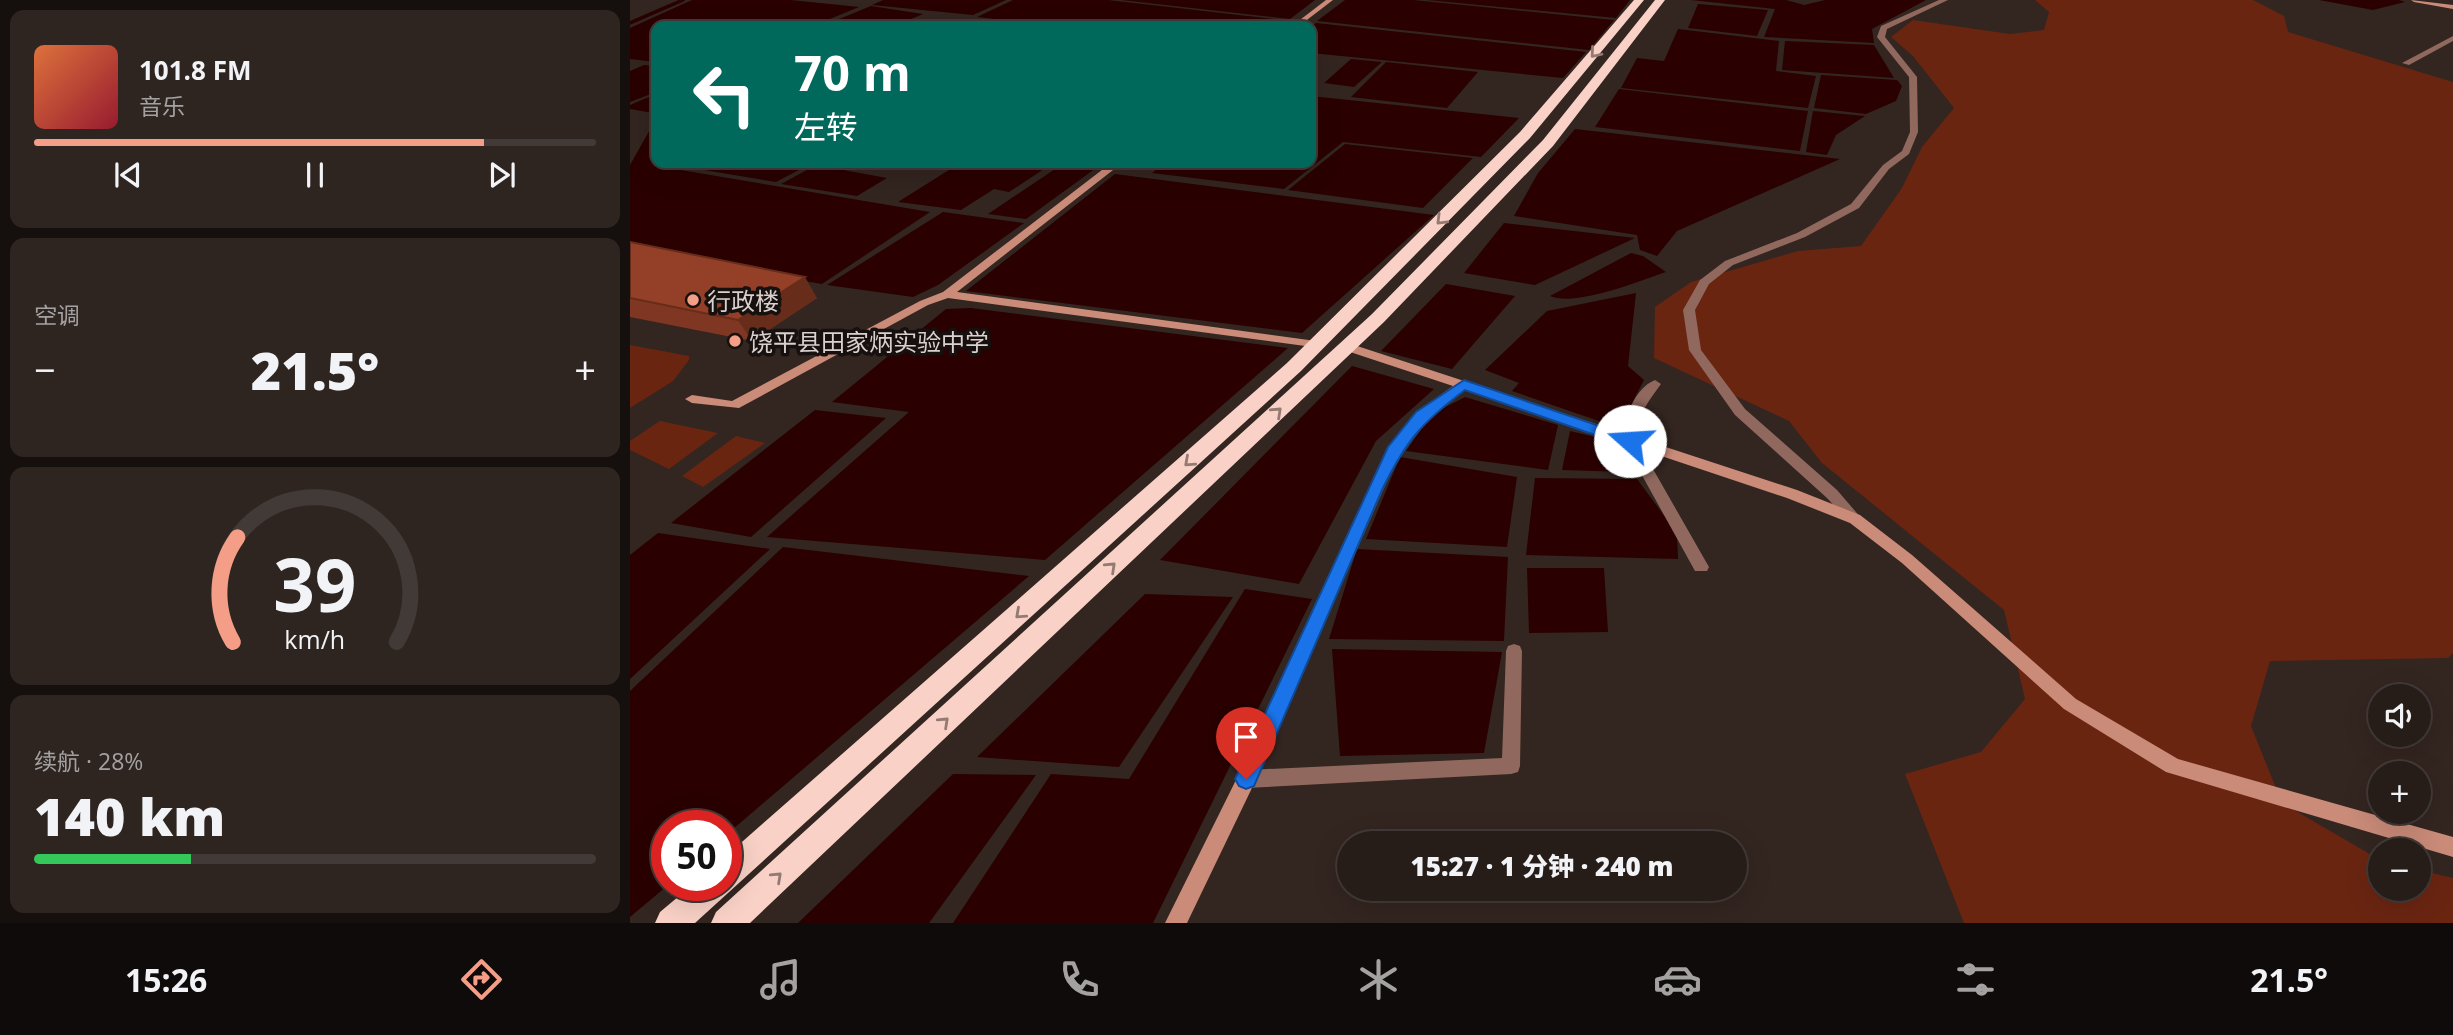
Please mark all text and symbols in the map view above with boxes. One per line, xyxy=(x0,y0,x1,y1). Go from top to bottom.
text: 70 m xyxy=(794,39,911,105)
one-way arrow xyxy=(1591,45,1604,57)
icon: left xyxy=(679,49,770,140)
text: 101.8 FM xyxy=(139,52,251,88)
text: 音乐 xyxy=(139,90,185,122)
text: 左转 xyxy=(794,105,858,148)
icon: previous xyxy=(109,156,147,194)
icon: pause xyxy=(296,156,334,194)
icon: next xyxy=(483,156,521,194)
one-way arrow xyxy=(1437,212,1450,225)
place label: 行政楼 xyxy=(707,284,779,317)
marker: 行政楼 xyxy=(685,292,701,308)
text: 空调 xyxy=(34,299,80,331)
place label: 饶平县田家炳实验中学 xyxy=(749,325,989,358)
marker: 饶平县田家炳实验中学 xyxy=(727,333,743,349)
text: 21.5° xyxy=(251,334,379,405)
text: − xyxy=(34,343,56,395)
text: + xyxy=(574,343,596,395)
position arrow xyxy=(1593,404,1667,478)
one-way arrow xyxy=(1269,408,1282,420)
one-way arrow xyxy=(1184,454,1197,466)
text: 39 xyxy=(273,534,357,633)
one-way arrow xyxy=(1103,563,1116,575)
one-way arrow xyxy=(1015,606,1028,618)
text: km/h xyxy=(285,621,345,655)
map controls xyxy=(2368,684,2431,901)
button: sound xyxy=(2368,684,2431,747)
pin xyxy=(1216,707,1276,779)
one-way arrow xyxy=(936,717,949,730)
icon: arrive xyxy=(1227,718,1265,756)
text: 续航 · 28% xyxy=(34,745,143,777)
button: + xyxy=(2368,761,2431,824)
text: 140 km xyxy=(34,780,225,851)
speed limit sign: 50 xyxy=(651,810,742,901)
button: − xyxy=(2368,838,2431,901)
text: 15:27 · 1 分钟 · 240 m xyxy=(1411,848,1673,884)
one-way arrow xyxy=(769,872,782,885)
icon: directions xyxy=(457,955,506,1004)
icon: music xyxy=(756,955,805,1004)
icon: phone xyxy=(1055,955,1104,1004)
icon: climate xyxy=(1354,955,1403,1004)
icon: car xyxy=(1653,955,1702,1004)
icon: filters xyxy=(1951,955,2000,1004)
text: 15:26 xyxy=(125,958,207,1001)
text: 21.5° xyxy=(2250,958,2328,1001)

